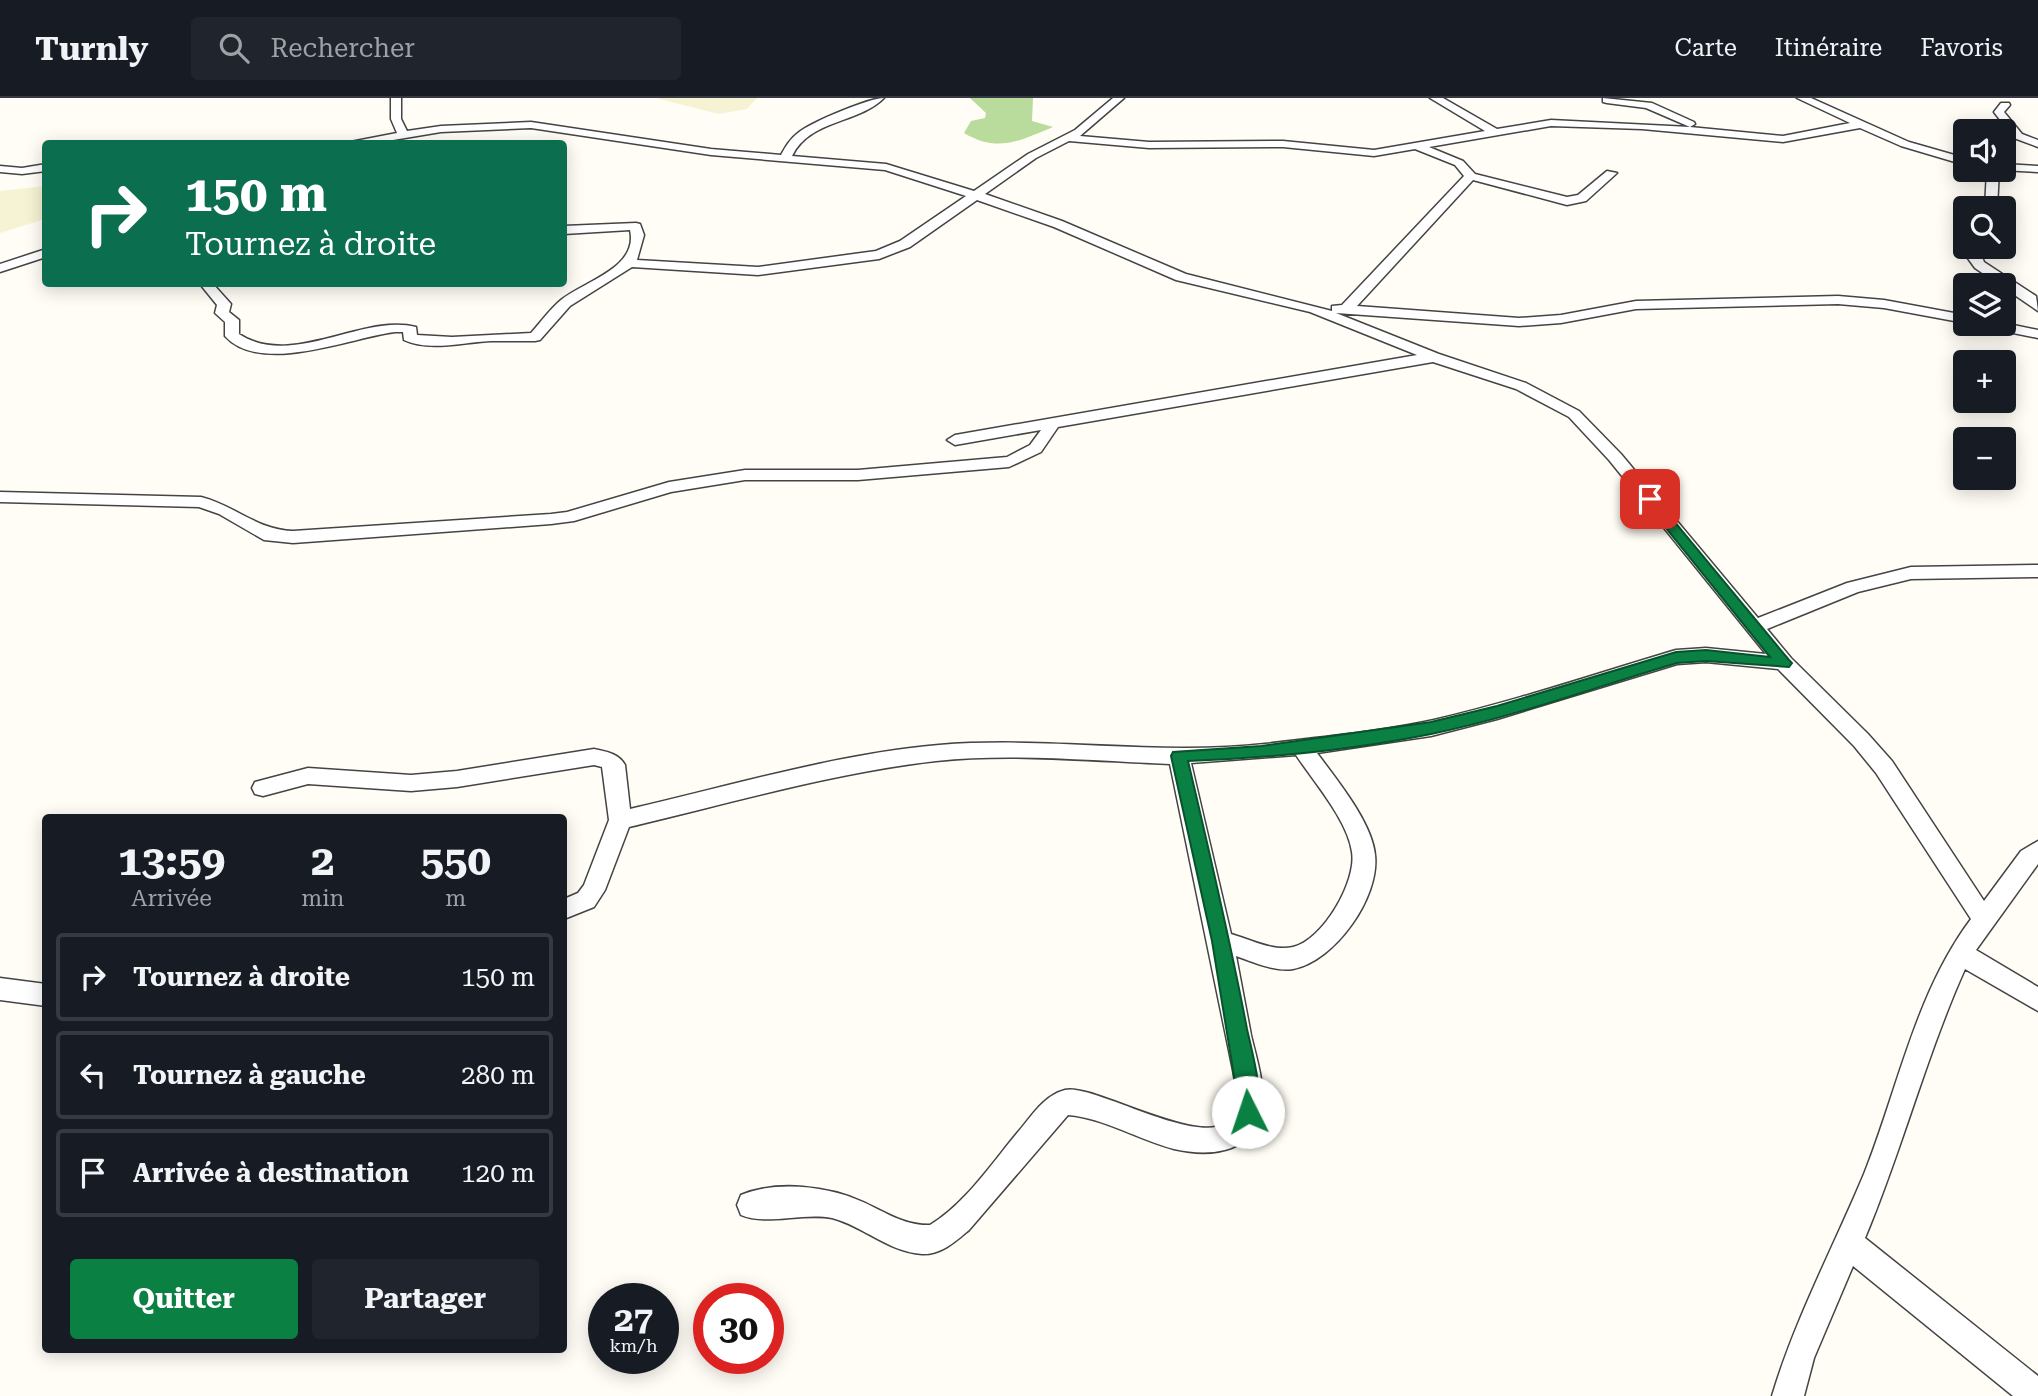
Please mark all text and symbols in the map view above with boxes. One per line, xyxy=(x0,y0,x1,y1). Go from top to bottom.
search box xyxy=(191,17,681,80)
text: Turnly xyxy=(35,29,149,68)
icon: search xyxy=(215,29,253,67)
text: Rechercher xyxy=(271,33,415,63)
text: Carte xyxy=(1675,34,1737,62)
text: Itinéraire xyxy=(1775,34,1882,62)
text: Favoris xyxy=(1920,34,2003,62)
map controls xyxy=(1953,119,2016,490)
button: sound xyxy=(1953,119,2016,182)
text: 150 m xyxy=(185,166,327,223)
icon: right xyxy=(70,168,161,259)
button: search xyxy=(1953,196,2016,259)
text: Tournez à droite xyxy=(185,225,436,263)
button: layers xyxy=(1953,273,2016,336)
button: + xyxy=(1953,350,2016,413)
button: − xyxy=(1953,427,2016,490)
pin xyxy=(1620,469,1680,529)
icon: arrive xyxy=(1631,480,1669,518)
text: 13:59 xyxy=(118,836,225,885)
text: 2 xyxy=(311,836,335,885)
text: 550 xyxy=(420,836,491,885)
text: Arrivée xyxy=(131,885,212,912)
text: min xyxy=(301,885,344,912)
text: m xyxy=(445,885,466,912)
icon: right xyxy=(74,958,112,996)
text: Tournez à droite xyxy=(133,962,350,992)
text: 150 m xyxy=(461,962,535,992)
icon: left xyxy=(74,1056,112,1094)
text: Tournez à gauche xyxy=(133,1060,366,1090)
text: 280 m xyxy=(461,1060,535,1090)
position arrow xyxy=(1211,1075,1285,1149)
icon: arrive xyxy=(74,1154,112,1192)
text: Arrivée à destination xyxy=(133,1158,409,1188)
text: 120 m xyxy=(461,1158,535,1188)
button: Quitter xyxy=(70,1259,298,1339)
button: Partager xyxy=(312,1259,539,1339)
speed limit sign: 30 xyxy=(693,1283,784,1374)
text: 27 xyxy=(614,1299,653,1340)
text: km/h xyxy=(609,1335,658,1356)

